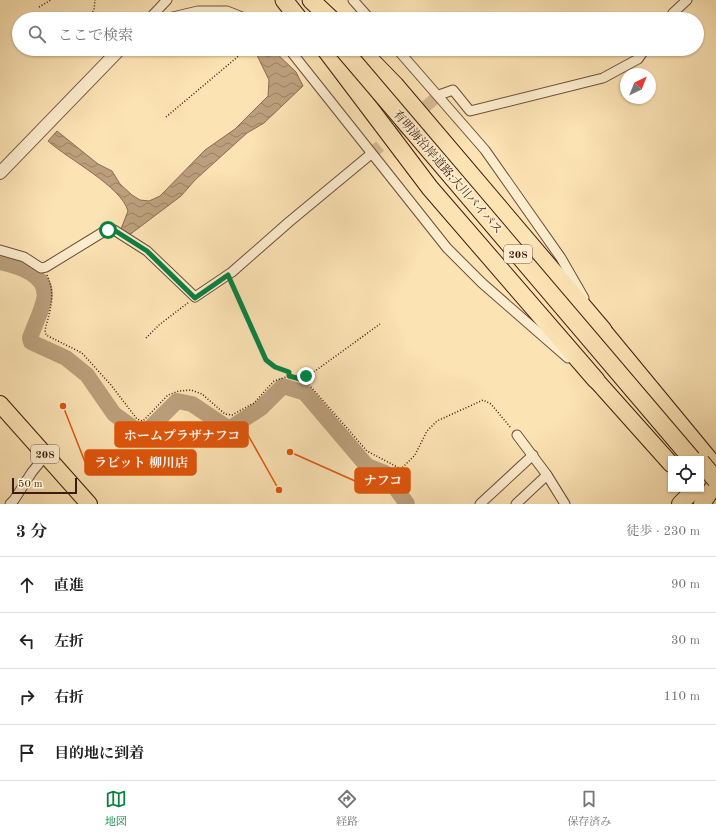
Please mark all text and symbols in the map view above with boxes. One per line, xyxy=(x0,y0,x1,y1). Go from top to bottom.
search box xyxy=(12,12,704,56)
icon: search xyxy=(26,23,48,45)
text: ここで検索 xyxy=(58,29,133,44)
north arrow xyxy=(620,68,656,104)
street label: 有明海沿岸道路;大川バイパス xyxy=(391,107,505,237)
route start xyxy=(99,221,117,239)
road number: 208 xyxy=(504,245,532,263)
route end xyxy=(297,367,315,385)
callout: ホームプラザナフコ xyxy=(115,422,248,447)
text: ホームプラザナフコ xyxy=(124,429,240,443)
road number: 208 xyxy=(31,445,59,463)
callout: ラビット 柳川店 xyxy=(85,450,196,475)
text: ラビット 柳川店 xyxy=(94,455,188,470)
map controls xyxy=(668,456,704,492)
button: locate xyxy=(668,456,704,492)
callout: ナフコ xyxy=(355,468,410,493)
text: ナフコ xyxy=(364,474,402,488)
scale bar xyxy=(12,476,77,495)
text: 50 m xyxy=(18,479,43,490)
text: 3 分 xyxy=(16,524,48,541)
text: 徒歩 · 230 m xyxy=(626,525,700,538)
icon: ahead xyxy=(16,574,38,596)
text: 90 m xyxy=(671,578,700,591)
text: 直進 xyxy=(54,579,84,594)
icon: left xyxy=(16,630,38,652)
text: 30 m xyxy=(671,634,700,647)
text: 左折 xyxy=(54,635,84,650)
icon: right xyxy=(16,686,38,708)
text: 110 m xyxy=(663,690,700,703)
text: 右折 xyxy=(54,691,84,706)
icon: arrive xyxy=(16,742,38,764)
text: 目的地に到着 xyxy=(54,747,144,762)
tab: 地図 xyxy=(105,788,127,830)
tab: 経路 xyxy=(336,788,358,830)
tab: 保存済み xyxy=(567,788,611,830)

